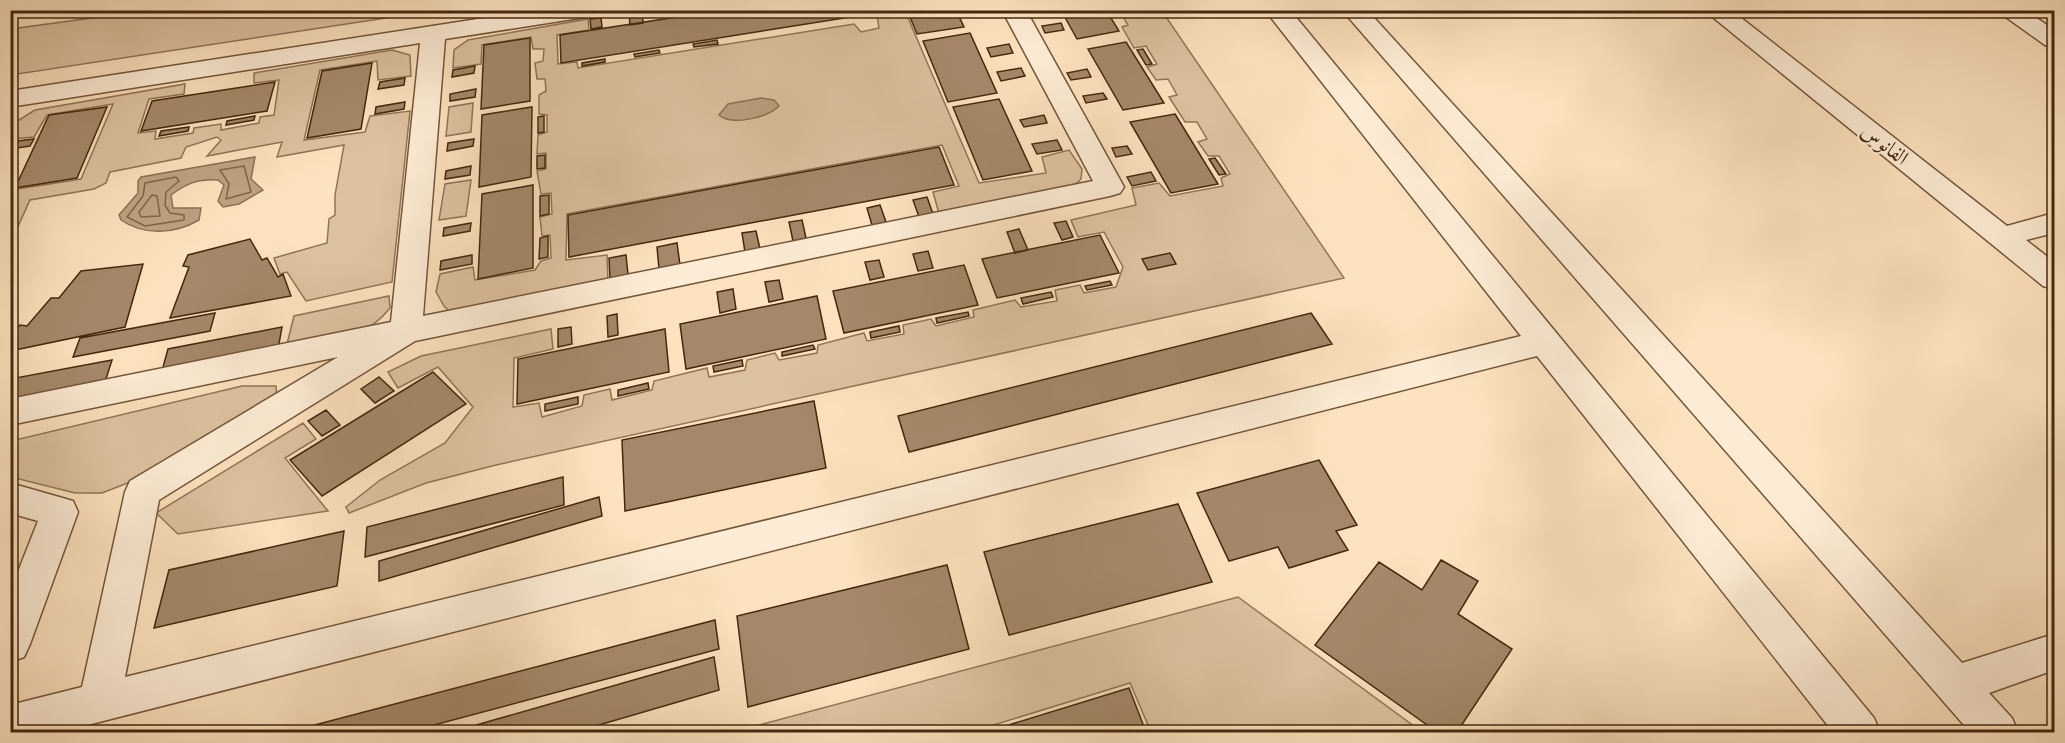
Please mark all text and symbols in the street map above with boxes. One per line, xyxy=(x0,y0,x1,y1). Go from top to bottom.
street label: الفانوس xyxy=(1855,117,1915,171)

